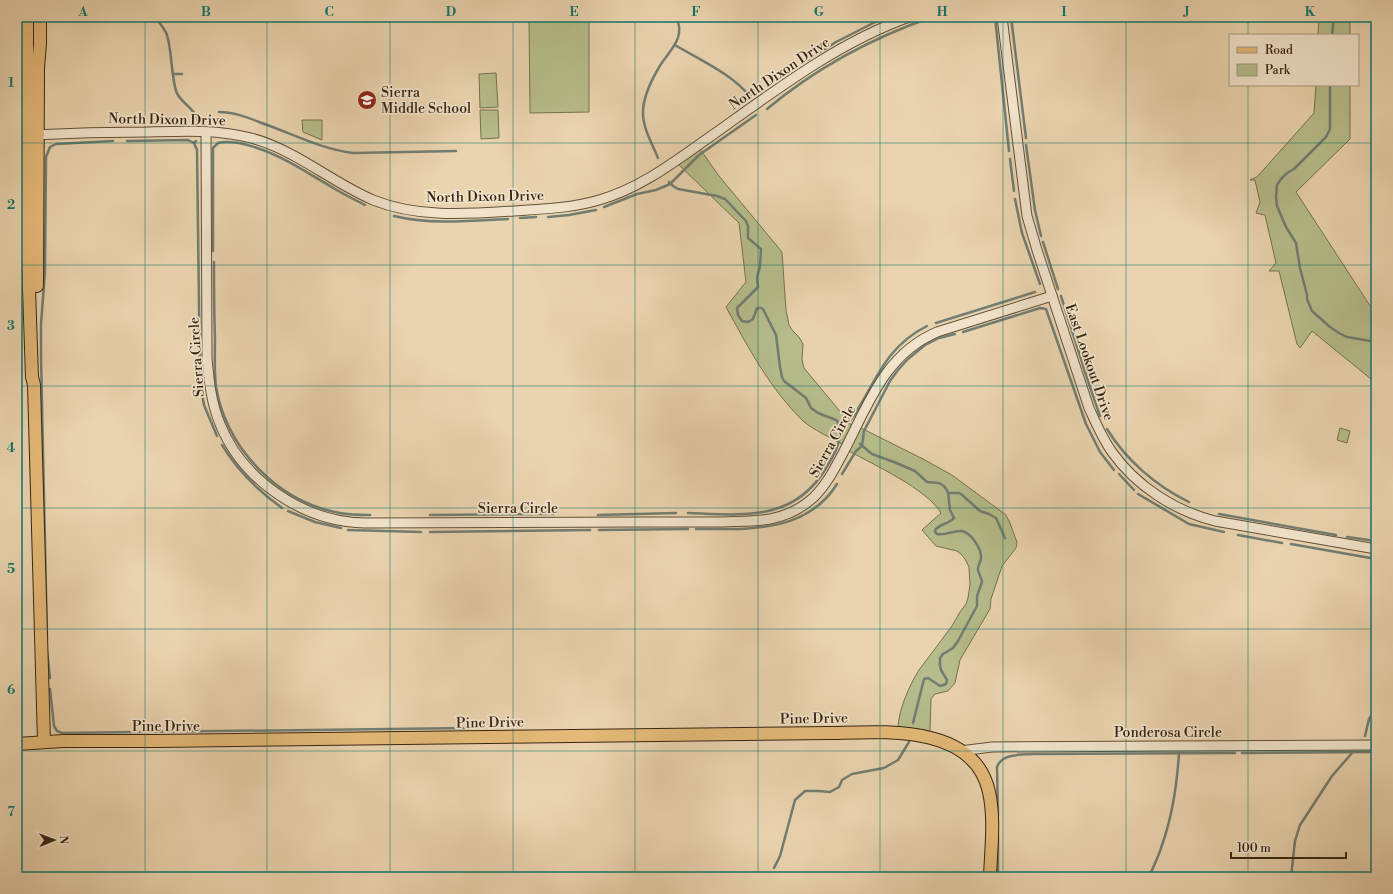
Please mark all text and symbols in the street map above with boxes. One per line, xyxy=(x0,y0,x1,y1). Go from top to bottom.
text: A xyxy=(77,4,88,20)
text: B xyxy=(201,4,211,20)
text: C xyxy=(324,4,334,20)
text: D xyxy=(446,4,456,20)
text: E xyxy=(569,4,579,20)
text: F xyxy=(691,4,701,20)
text: G xyxy=(814,4,825,20)
text: H xyxy=(937,4,948,20)
text: I xyxy=(1061,4,1067,20)
text: J xyxy=(1182,4,1190,20)
text: K xyxy=(1305,4,1316,20)
street label: North Dixon Drive xyxy=(726,33,833,114)
legend xyxy=(1229,34,1359,86)
text: Road xyxy=(1265,43,1293,58)
text: Park xyxy=(1265,63,1291,78)
text: 1 xyxy=(8,75,15,91)
place label: Sierra Middle School xyxy=(381,84,471,118)
school or university icon: Sierra Middle School xyxy=(356,89,378,111)
street label: North Dixon Drive xyxy=(108,110,226,130)
street label: North Dixon Drive xyxy=(426,187,544,207)
text: 2 xyxy=(7,197,15,213)
street label: East Lookout Drive xyxy=(1061,302,1117,423)
street label: Sierra Circle xyxy=(185,316,209,398)
text: 3 xyxy=(7,318,15,334)
street label: Sierra Circle xyxy=(806,402,860,481)
text: 4 xyxy=(7,440,16,456)
street label: Sierra Circle xyxy=(478,500,558,518)
text: 5 xyxy=(7,561,15,577)
text: 6 xyxy=(7,682,15,698)
street label: Pine Drive xyxy=(780,709,848,729)
street label: Pine Drive xyxy=(456,713,524,733)
street label: Pine Drive xyxy=(132,718,200,736)
street label: Ponderosa Circle xyxy=(1114,724,1222,742)
text: 7 xyxy=(7,804,15,820)
north arrow xyxy=(34,820,74,860)
scale bar xyxy=(1231,834,1346,860)
text: N xyxy=(56,835,70,845)
text: 100 m xyxy=(1237,841,1271,856)

